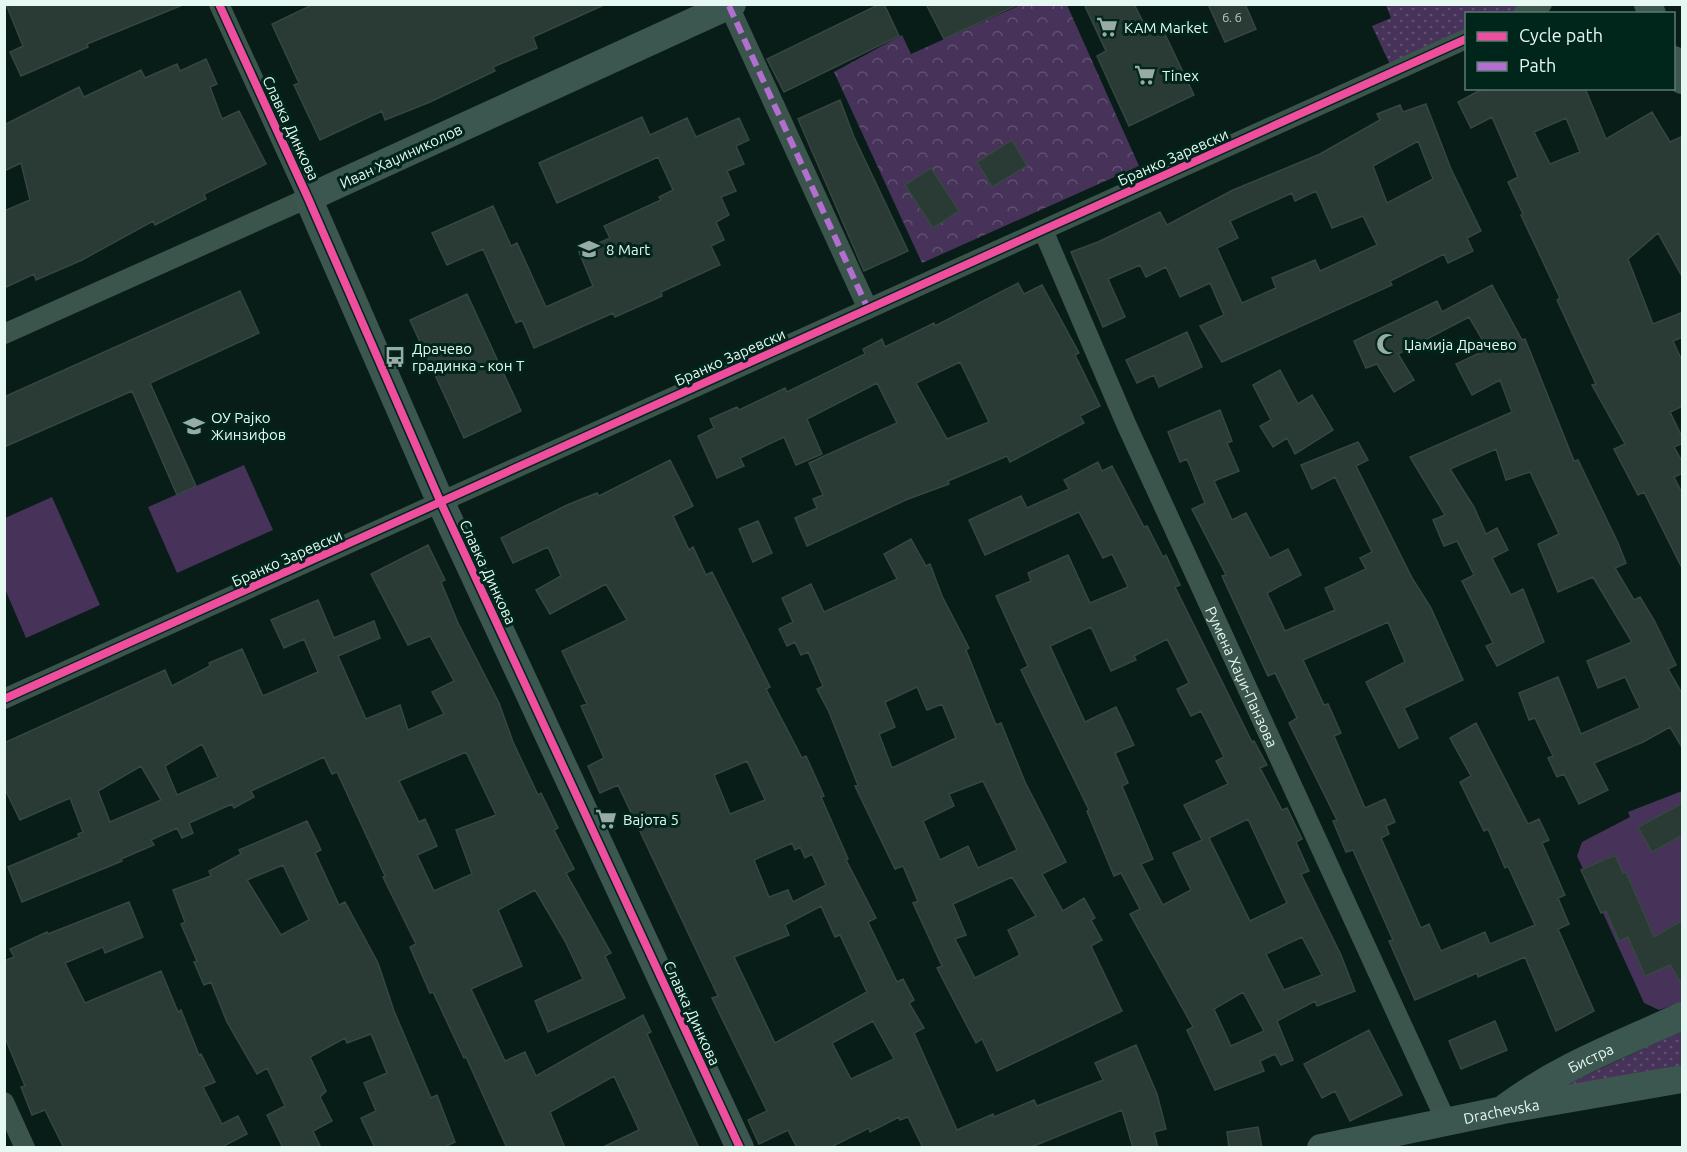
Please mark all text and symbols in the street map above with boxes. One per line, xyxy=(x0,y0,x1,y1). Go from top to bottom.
house number: б. б xyxy=(1222,11,1242,24)
legend xyxy=(1465,12,1675,90)
supermarket icon: KAM Market xyxy=(1095,15,1119,39)
place label: KAM Market xyxy=(1124,19,1208,36)
text: Cycle path xyxy=(1519,25,1603,45)
text: Path xyxy=(1519,55,1556,75)
supermarket icon: Tinex xyxy=(1133,63,1157,87)
place label: Tinex xyxy=(1162,67,1199,84)
street label: Славка Динкова xyxy=(259,73,323,183)
street label: Иван Хаџиниколов xyxy=(337,120,465,192)
street label: Бранко Заревски xyxy=(1115,125,1231,189)
school or university icon: 8 Mart xyxy=(577,237,601,261)
place label: 8 Mart xyxy=(606,241,650,258)
street label: Бранко Заревски xyxy=(672,325,788,389)
mosque icon: Џамија Драчево xyxy=(1375,332,1399,356)
place label: Џамија Драчево xyxy=(1404,336,1517,353)
place label: Драчево градинка - кон Т xyxy=(412,340,525,374)
bus stop icon: Драчево градинка - кон Т xyxy=(383,345,407,369)
place label: ОУ Рајко Жинзифов xyxy=(211,409,286,443)
school or university icon: ОУ Рајко Жинзифов xyxy=(182,414,206,438)
street label: Славка Динкова xyxy=(456,517,520,627)
street label: Бранко Заревски xyxy=(229,526,345,590)
street label: Румена Хаџи-Панзова xyxy=(1202,603,1282,750)
supermarket icon: Вајота 5 xyxy=(594,807,618,831)
place label: Вајота 5 xyxy=(623,811,679,828)
street label: Славка Динкова xyxy=(660,958,724,1068)
street label: Бистра xyxy=(1565,1040,1616,1076)
street label: Drachevska xyxy=(1462,1095,1540,1127)

